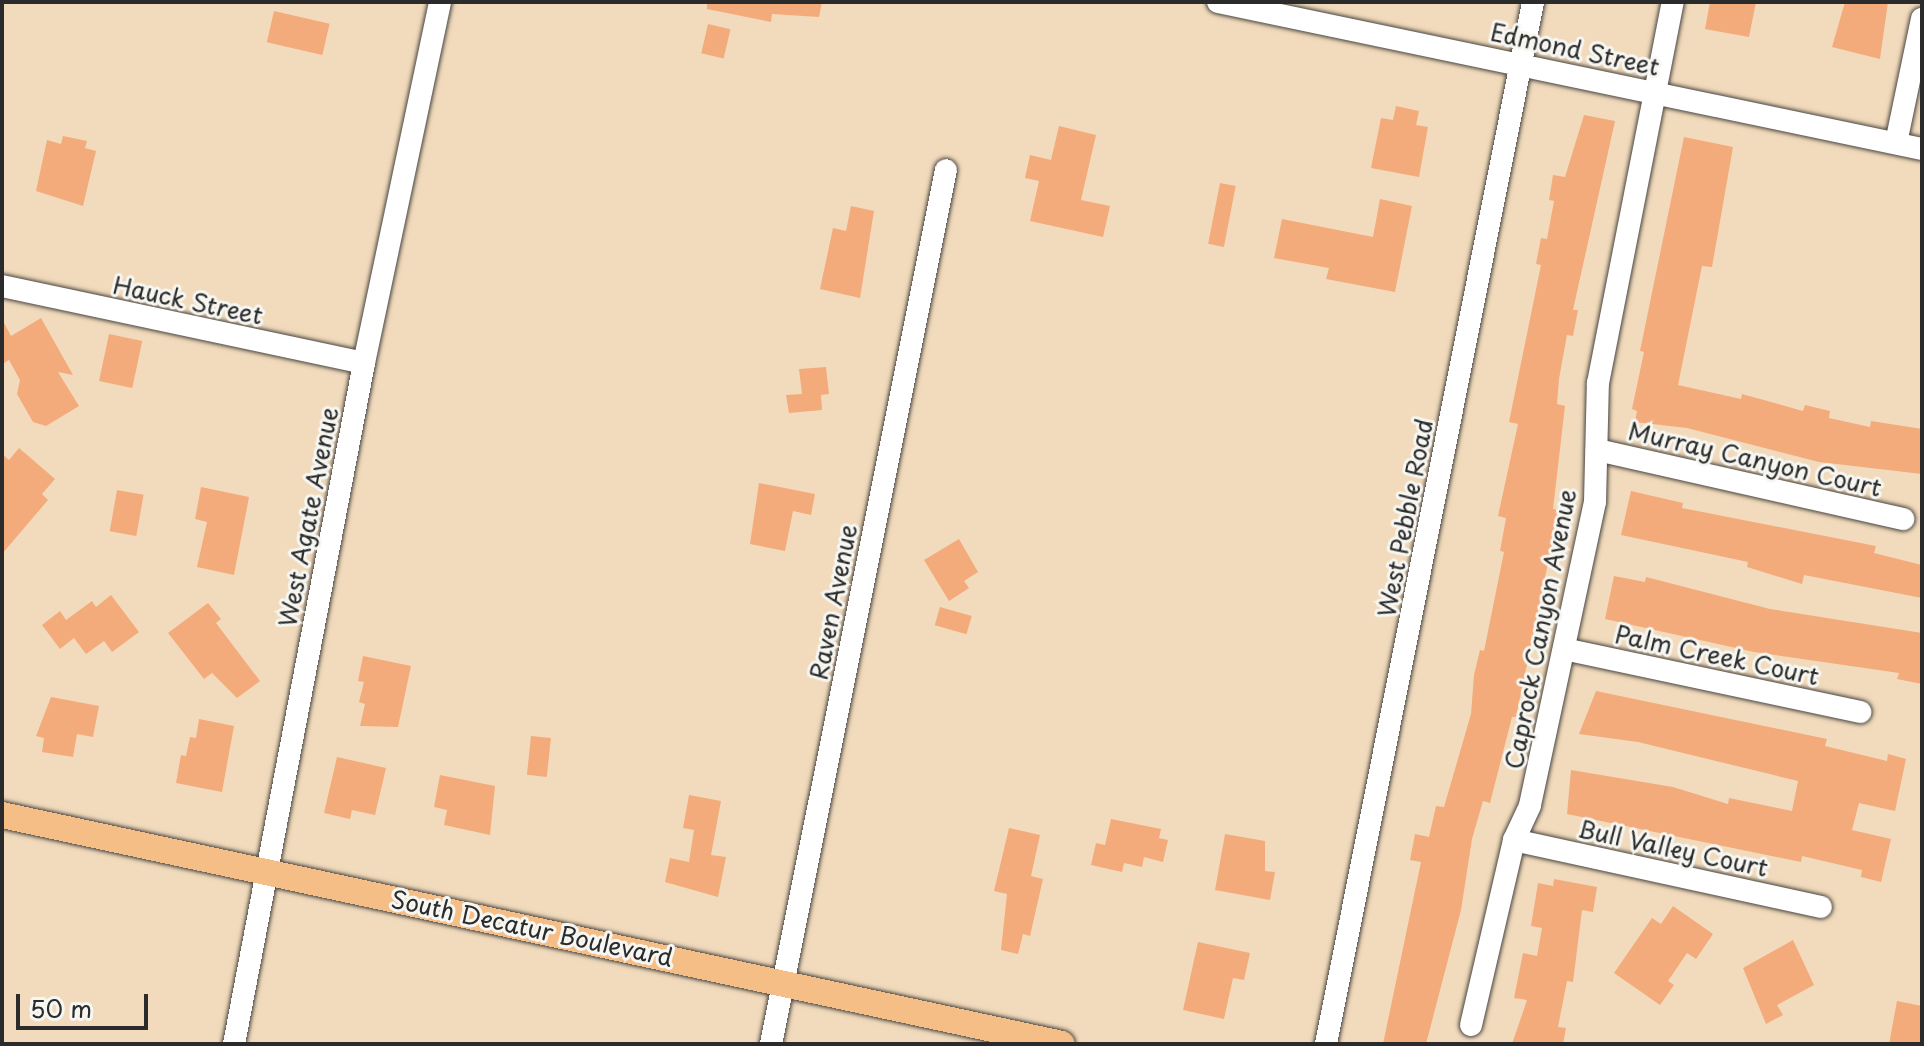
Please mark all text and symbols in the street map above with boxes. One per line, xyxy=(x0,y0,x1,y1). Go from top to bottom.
street label: Edmond Street xyxy=(1489,17,1661,81)
street label: Hauck Street xyxy=(110,270,266,330)
street label: West Agate Avenue xyxy=(272,404,344,630)
street label: West Pebble Road xyxy=(1371,415,1439,621)
street label: Murray Canyon Court xyxy=(1626,416,1884,502)
street label: Caprock Canyon Avenue xyxy=(1499,487,1581,771)
street label: Raven Avenue xyxy=(804,521,862,683)
street label: Palm Creek Court xyxy=(1612,619,1822,691)
street label: Bull Valley Court xyxy=(1575,814,1771,882)
street label: South Decatur Boulevard xyxy=(387,884,677,972)
scale bar xyxy=(20,978,152,1028)
text: 50 m xyxy=(30,990,92,1026)

